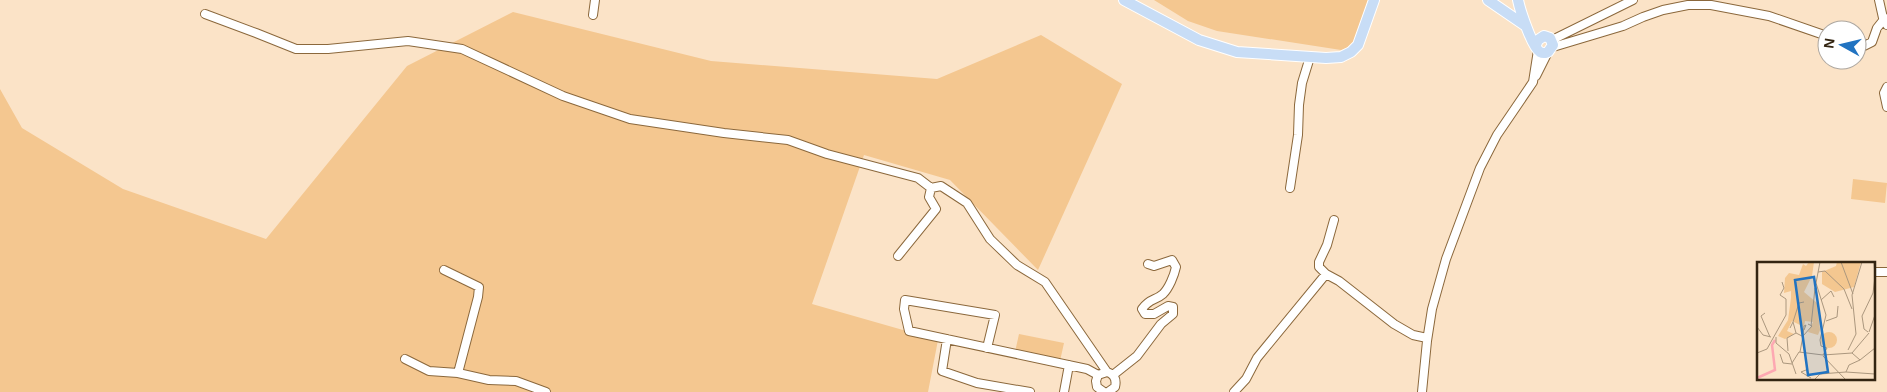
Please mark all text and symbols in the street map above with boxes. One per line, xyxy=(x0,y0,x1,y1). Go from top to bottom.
north arrow xyxy=(1817,20,1867,70)
text: N xyxy=(1820,37,1838,49)
inset map xyxy=(1757,262,1874,380)

